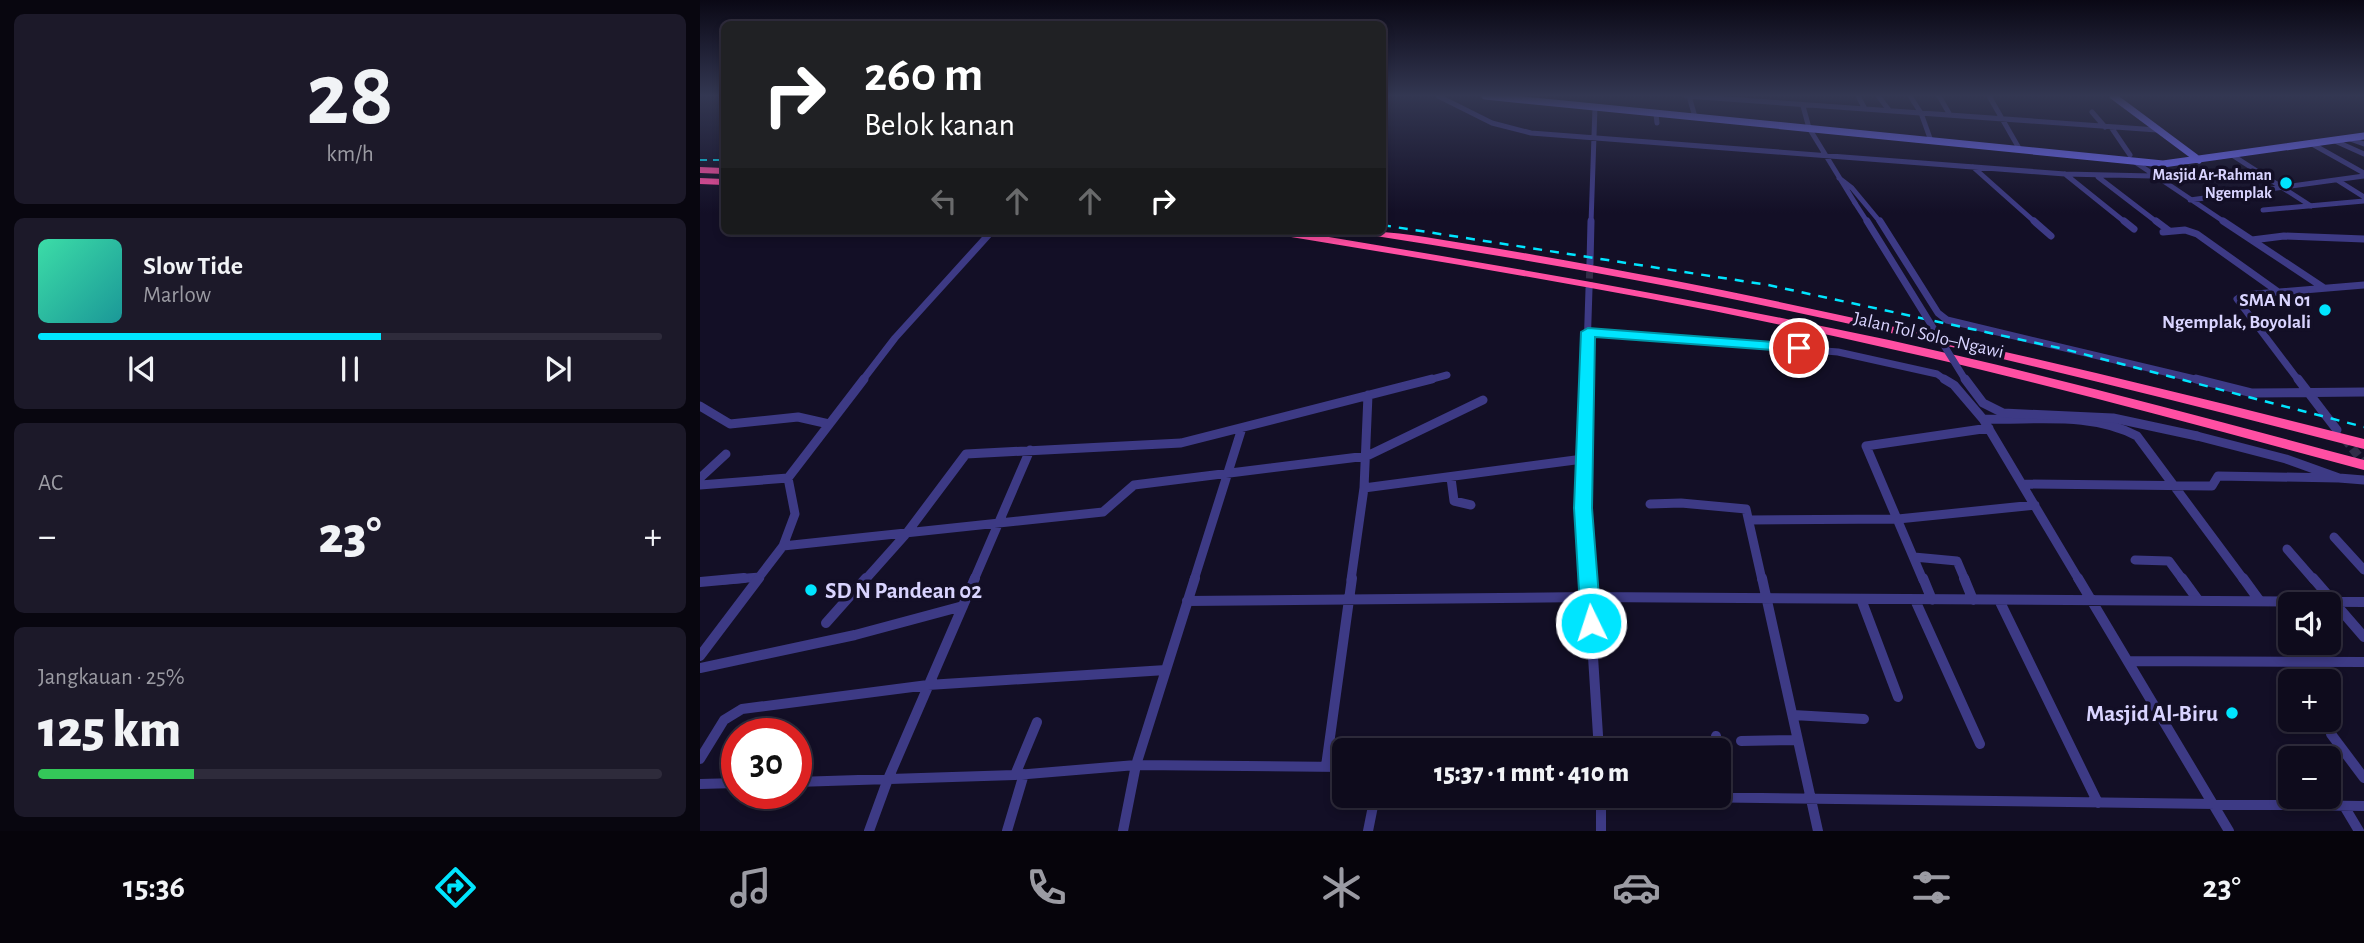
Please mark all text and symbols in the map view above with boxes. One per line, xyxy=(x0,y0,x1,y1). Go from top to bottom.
icon: right xyxy=(749,49,840,140)
text: 28 xyxy=(306,50,394,141)
text: 260 m xyxy=(864,51,983,100)
text: Belok kanan xyxy=(864,109,1015,141)
text: km/h xyxy=(326,143,374,166)
place label: Masjid Ar-Rahman Ngemplak xyxy=(2153,167,2272,201)
marker: Masjid Ar-Rahman Ngemplak xyxy=(2278,175,2294,191)
icon: left xyxy=(925,182,963,220)
icon: ahead xyxy=(998,182,1036,220)
icon: ahead xyxy=(1071,182,1109,220)
icon: right xyxy=(1144,182,1182,220)
text: Slow Tide xyxy=(143,253,243,279)
text: Marlow xyxy=(143,284,211,307)
place label: SMA N 01 Ngemplak, Boyolali xyxy=(2162,291,2311,332)
marker: SMA N 01 Ngemplak, Boyolali xyxy=(2317,302,2333,318)
street label: Jalan Tol Solo–Ngawi xyxy=(1852,309,2006,362)
pin xyxy=(1769,318,1829,378)
icon: arrive xyxy=(1780,329,1818,367)
icon: previous xyxy=(123,350,161,388)
icon: pause xyxy=(331,350,369,388)
icon: next xyxy=(539,350,577,388)
text: AC xyxy=(38,472,63,495)
text: 23° xyxy=(319,510,381,562)
text: − xyxy=(38,518,56,556)
text: + xyxy=(644,518,662,556)
place label: SD N Pandean 02 xyxy=(825,580,982,603)
marker: SD N Pandean 02 xyxy=(803,582,819,598)
position arrow xyxy=(1554,586,1628,660)
map controls xyxy=(2278,592,2341,809)
button: sound xyxy=(2278,592,2341,655)
text: Jangkauan · 25% xyxy=(38,666,185,689)
button: + xyxy=(2278,669,2341,732)
place label: Masjid Al-Biru xyxy=(2086,703,2218,726)
text: 125 km xyxy=(38,704,181,756)
marker: Masjid Al-Biru xyxy=(2224,705,2240,721)
speed limit sign: 30 xyxy=(721,718,812,809)
button: − xyxy=(2278,746,2341,809)
text: 15:37 · 1 mnt · 410 m xyxy=(1434,760,1629,786)
icon: directions xyxy=(431,863,480,912)
icon: music xyxy=(726,863,775,912)
icon: phone xyxy=(1022,863,1071,912)
icon: climate xyxy=(1317,863,1366,912)
icon: car xyxy=(1612,863,1661,912)
icon: filters xyxy=(1907,863,1956,912)
text: 15:36 xyxy=(123,871,185,903)
text: 23° xyxy=(2203,871,2241,903)

